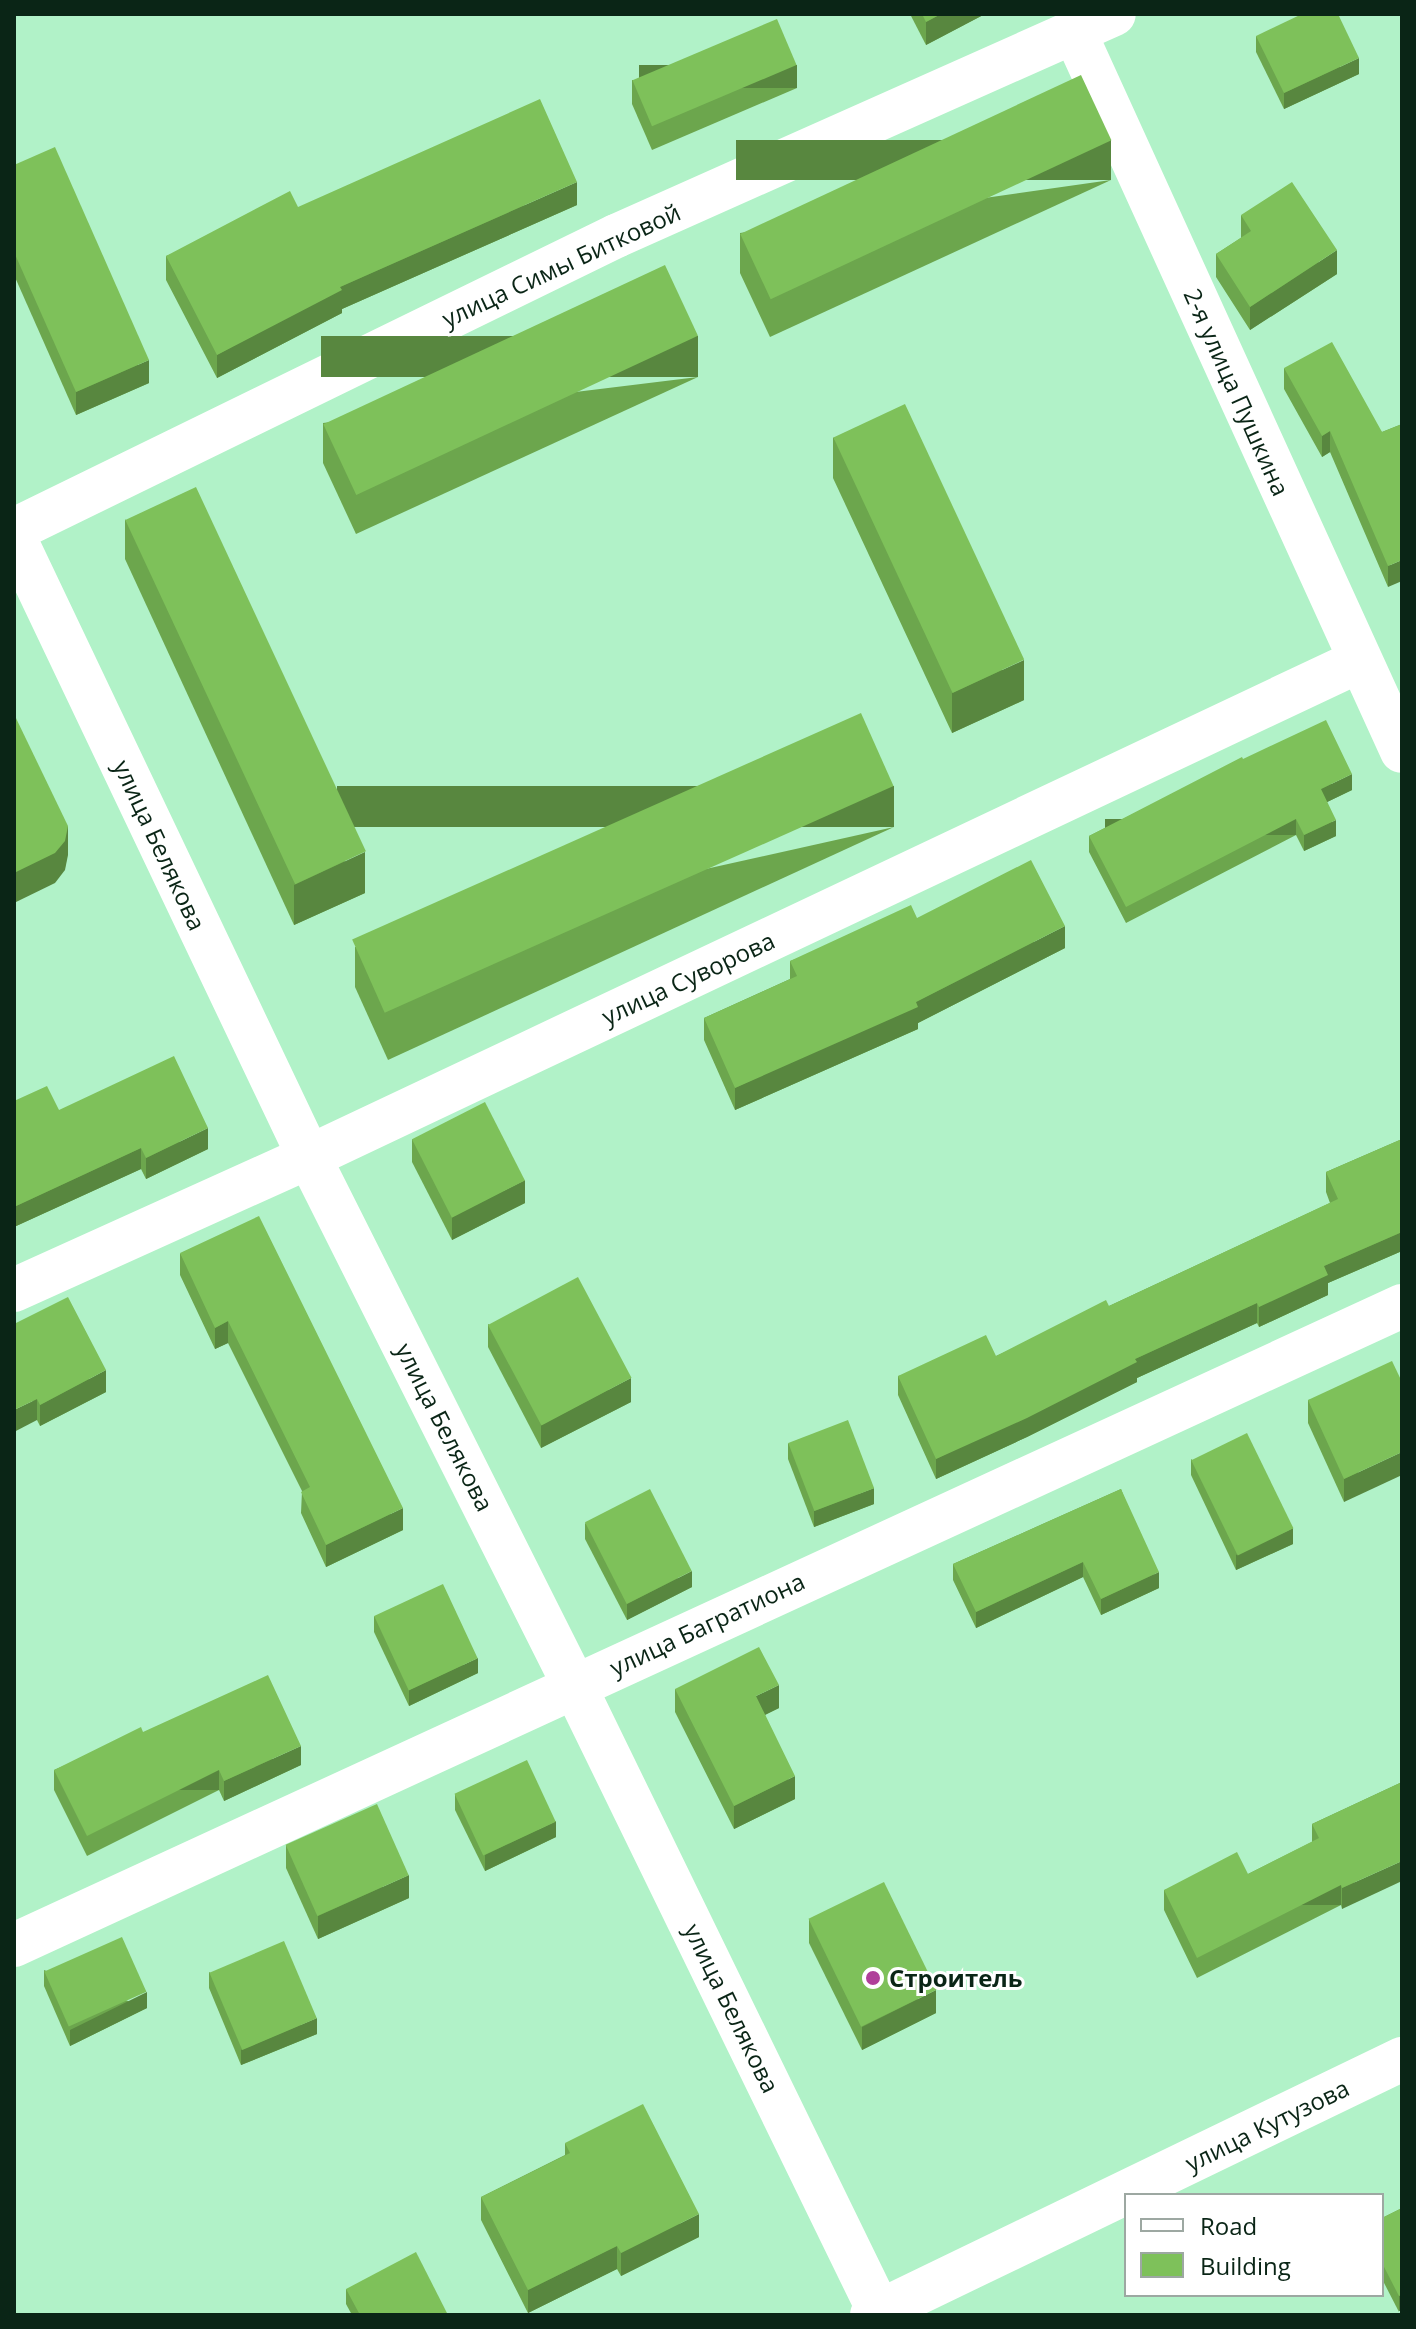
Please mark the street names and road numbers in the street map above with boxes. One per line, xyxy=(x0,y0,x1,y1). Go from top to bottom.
street label: улица Симы Битковой xyxy=(437,197,685,333)
street label: 2-я улица Пушкина xyxy=(1178,284,1296,500)
street label: улица Белякова xyxy=(108,755,212,935)
street label: улица Суворова xyxy=(597,925,779,1031)
street label: улица Белякова xyxy=(390,1338,500,1516)
street label: улица Багратиона xyxy=(605,1566,809,1682)
street label: улица Белякова xyxy=(679,1919,785,2097)
street label: улица Кутузова xyxy=(1180,2073,1354,2177)

